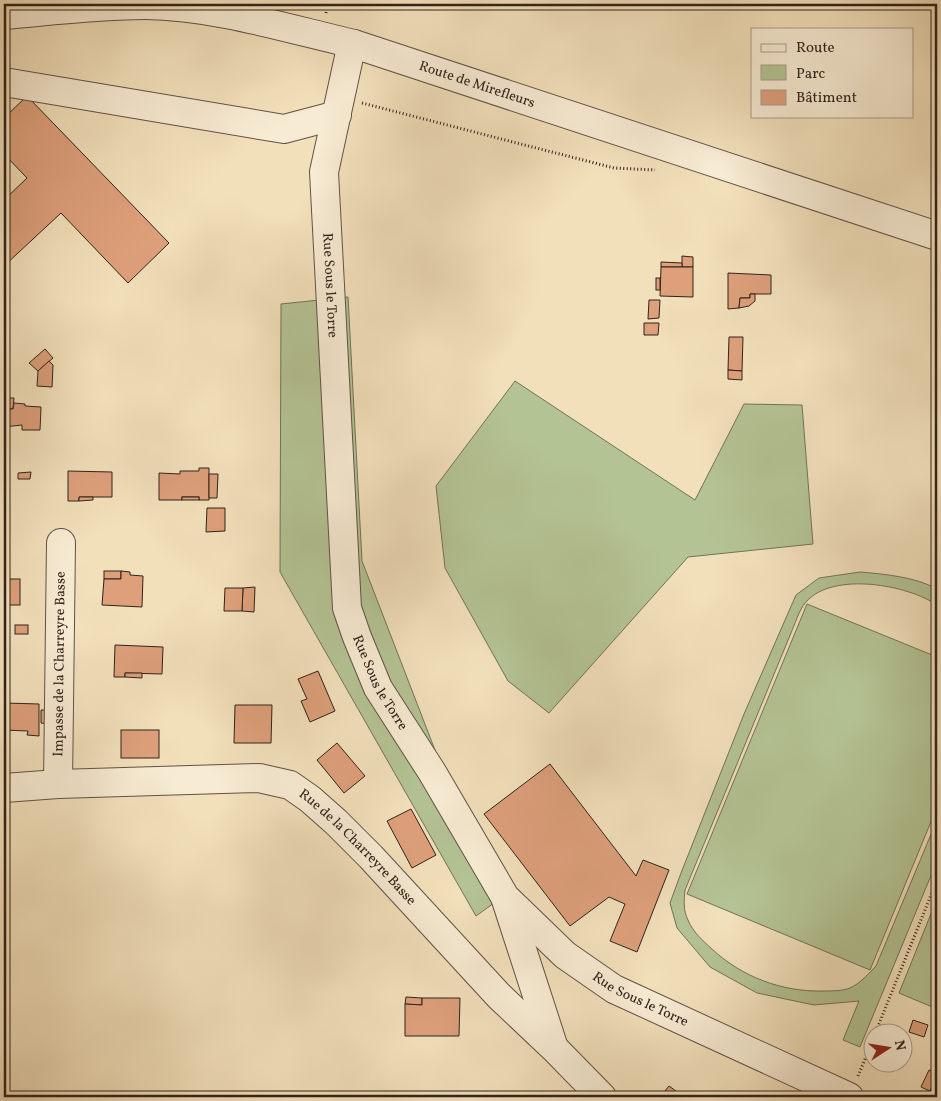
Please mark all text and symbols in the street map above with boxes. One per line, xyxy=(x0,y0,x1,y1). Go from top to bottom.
legend xyxy=(751,28,914,118)
text: Route xyxy=(796,38,835,59)
street label: Route de Mirefleurs xyxy=(416,57,538,112)
text: Parc xyxy=(796,64,825,85)
text: Bâtiment xyxy=(796,88,857,109)
street label: Rue Sous le Torre xyxy=(318,232,342,339)
street label: Impasse de la Charreyre Basse xyxy=(49,571,70,757)
street label: Rue Sous le Torre xyxy=(348,632,412,734)
street label: Rue de la Charreyre Basse xyxy=(295,785,421,910)
street label: Rue Sous le Torre xyxy=(589,967,692,1032)
north arrow xyxy=(864,1024,914,1074)
text: N xyxy=(889,1039,910,1053)

